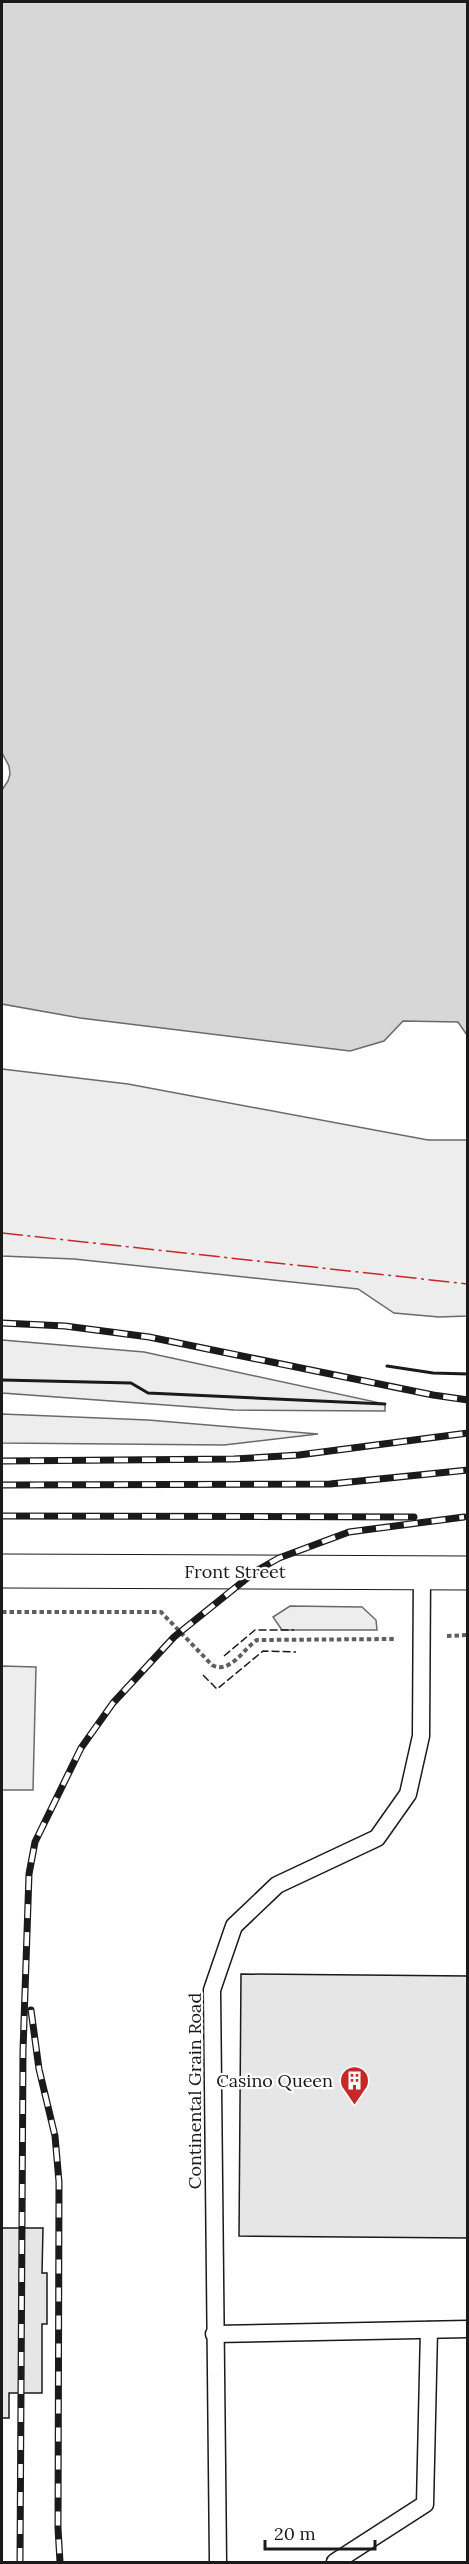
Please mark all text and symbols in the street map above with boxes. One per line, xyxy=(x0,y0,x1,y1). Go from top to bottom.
street label: Front Street xyxy=(184,1560,286,1583)
street label: Continental Grain Road xyxy=(183,1993,206,2189)
building icon: Casino Queen xyxy=(338,2064,370,2106)
place label: Casino Queen xyxy=(216,2069,333,2092)
scale bar xyxy=(265,2513,374,2551)
text: 20 m xyxy=(274,2522,316,2545)

